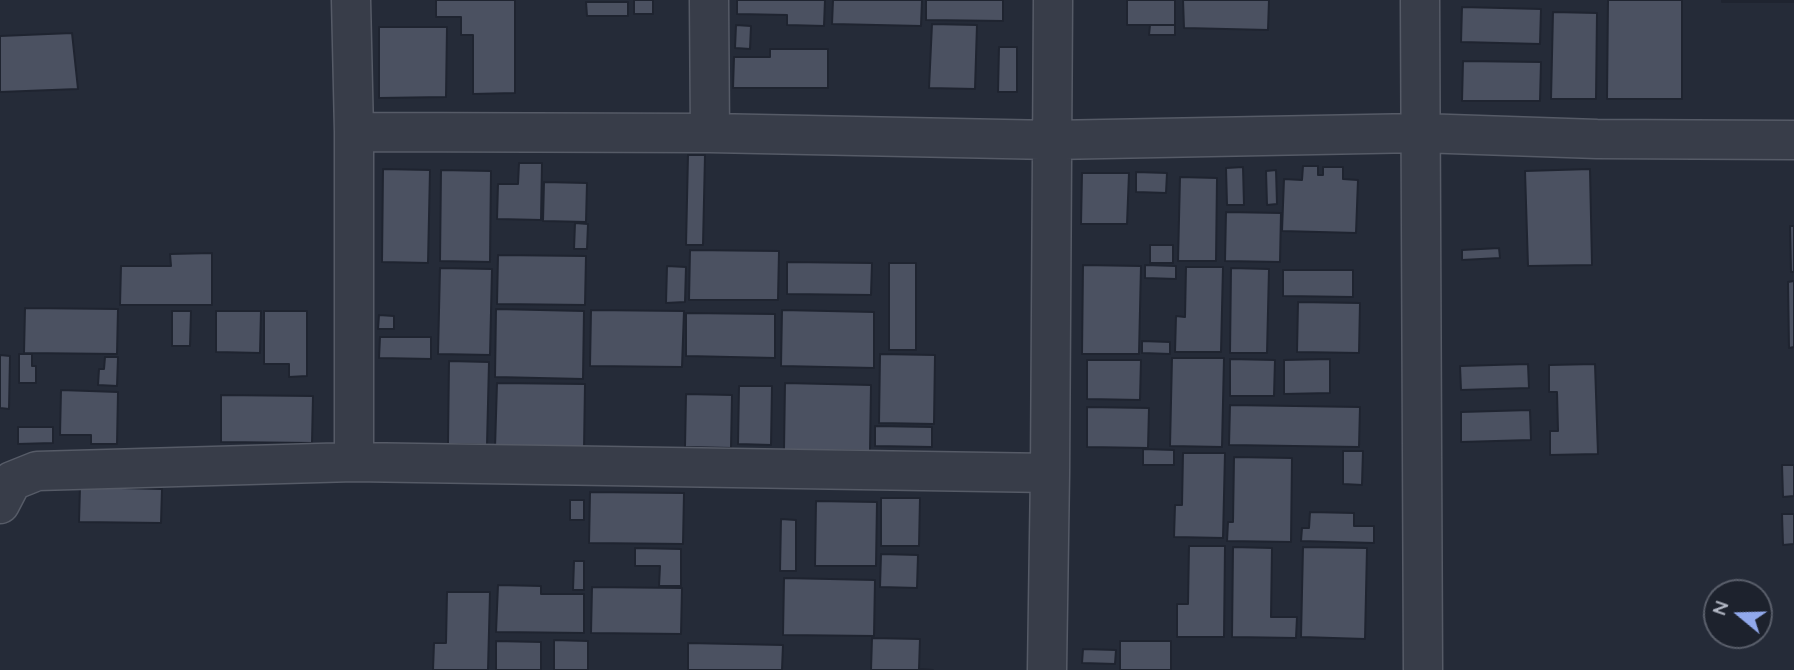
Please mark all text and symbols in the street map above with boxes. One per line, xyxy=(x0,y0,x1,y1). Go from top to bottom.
north arrow xyxy=(1703,579,1773,649)
text: N xyxy=(1706,597,1734,618)

